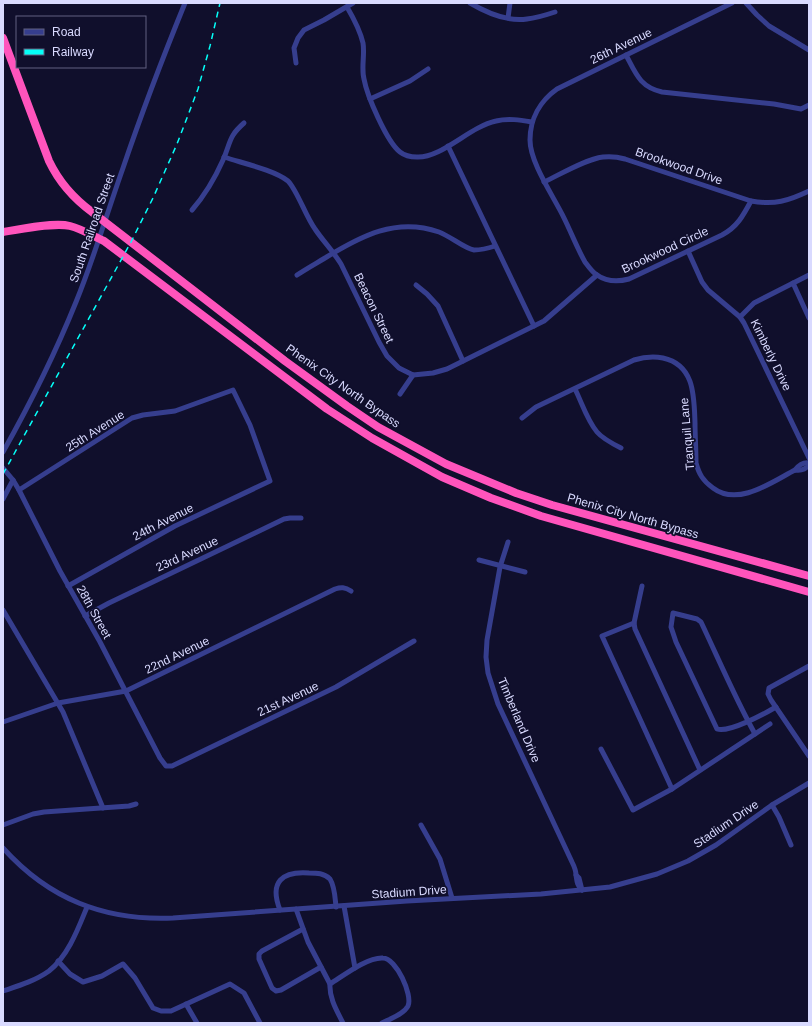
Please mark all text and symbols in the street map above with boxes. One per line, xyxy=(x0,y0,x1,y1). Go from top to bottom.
legend xyxy=(16,16,146,68)
text: Road xyxy=(52,25,81,39)
street label: 26th Avenue xyxy=(588,25,654,67)
text: Railway xyxy=(52,45,94,59)
street label: Brookwood Drive xyxy=(634,145,725,188)
street label: South Railroad Street xyxy=(67,171,118,285)
street label: Brookwood Circle xyxy=(619,224,711,276)
street label: Beacon Street xyxy=(351,271,397,346)
street label: Kimberly Drive xyxy=(748,317,795,393)
street label: Phenix City North Bypass xyxy=(283,341,403,431)
street label: Tranquil Lane xyxy=(677,397,697,471)
street label: 25th Avenue xyxy=(63,407,127,455)
street label: Phenix City North Bypass xyxy=(566,491,700,541)
street label: 24th Avenue xyxy=(130,501,196,543)
street label: 23rd Avenue xyxy=(154,533,221,575)
street label: 28th Street xyxy=(74,583,115,642)
street label: 22nd Avenue xyxy=(143,633,212,677)
street label: Timberland Drive xyxy=(495,675,543,765)
street label: 21st Avenue xyxy=(255,679,321,719)
street label: Stadium Drive xyxy=(691,797,761,851)
street label: Stadium Drive xyxy=(371,882,447,902)

